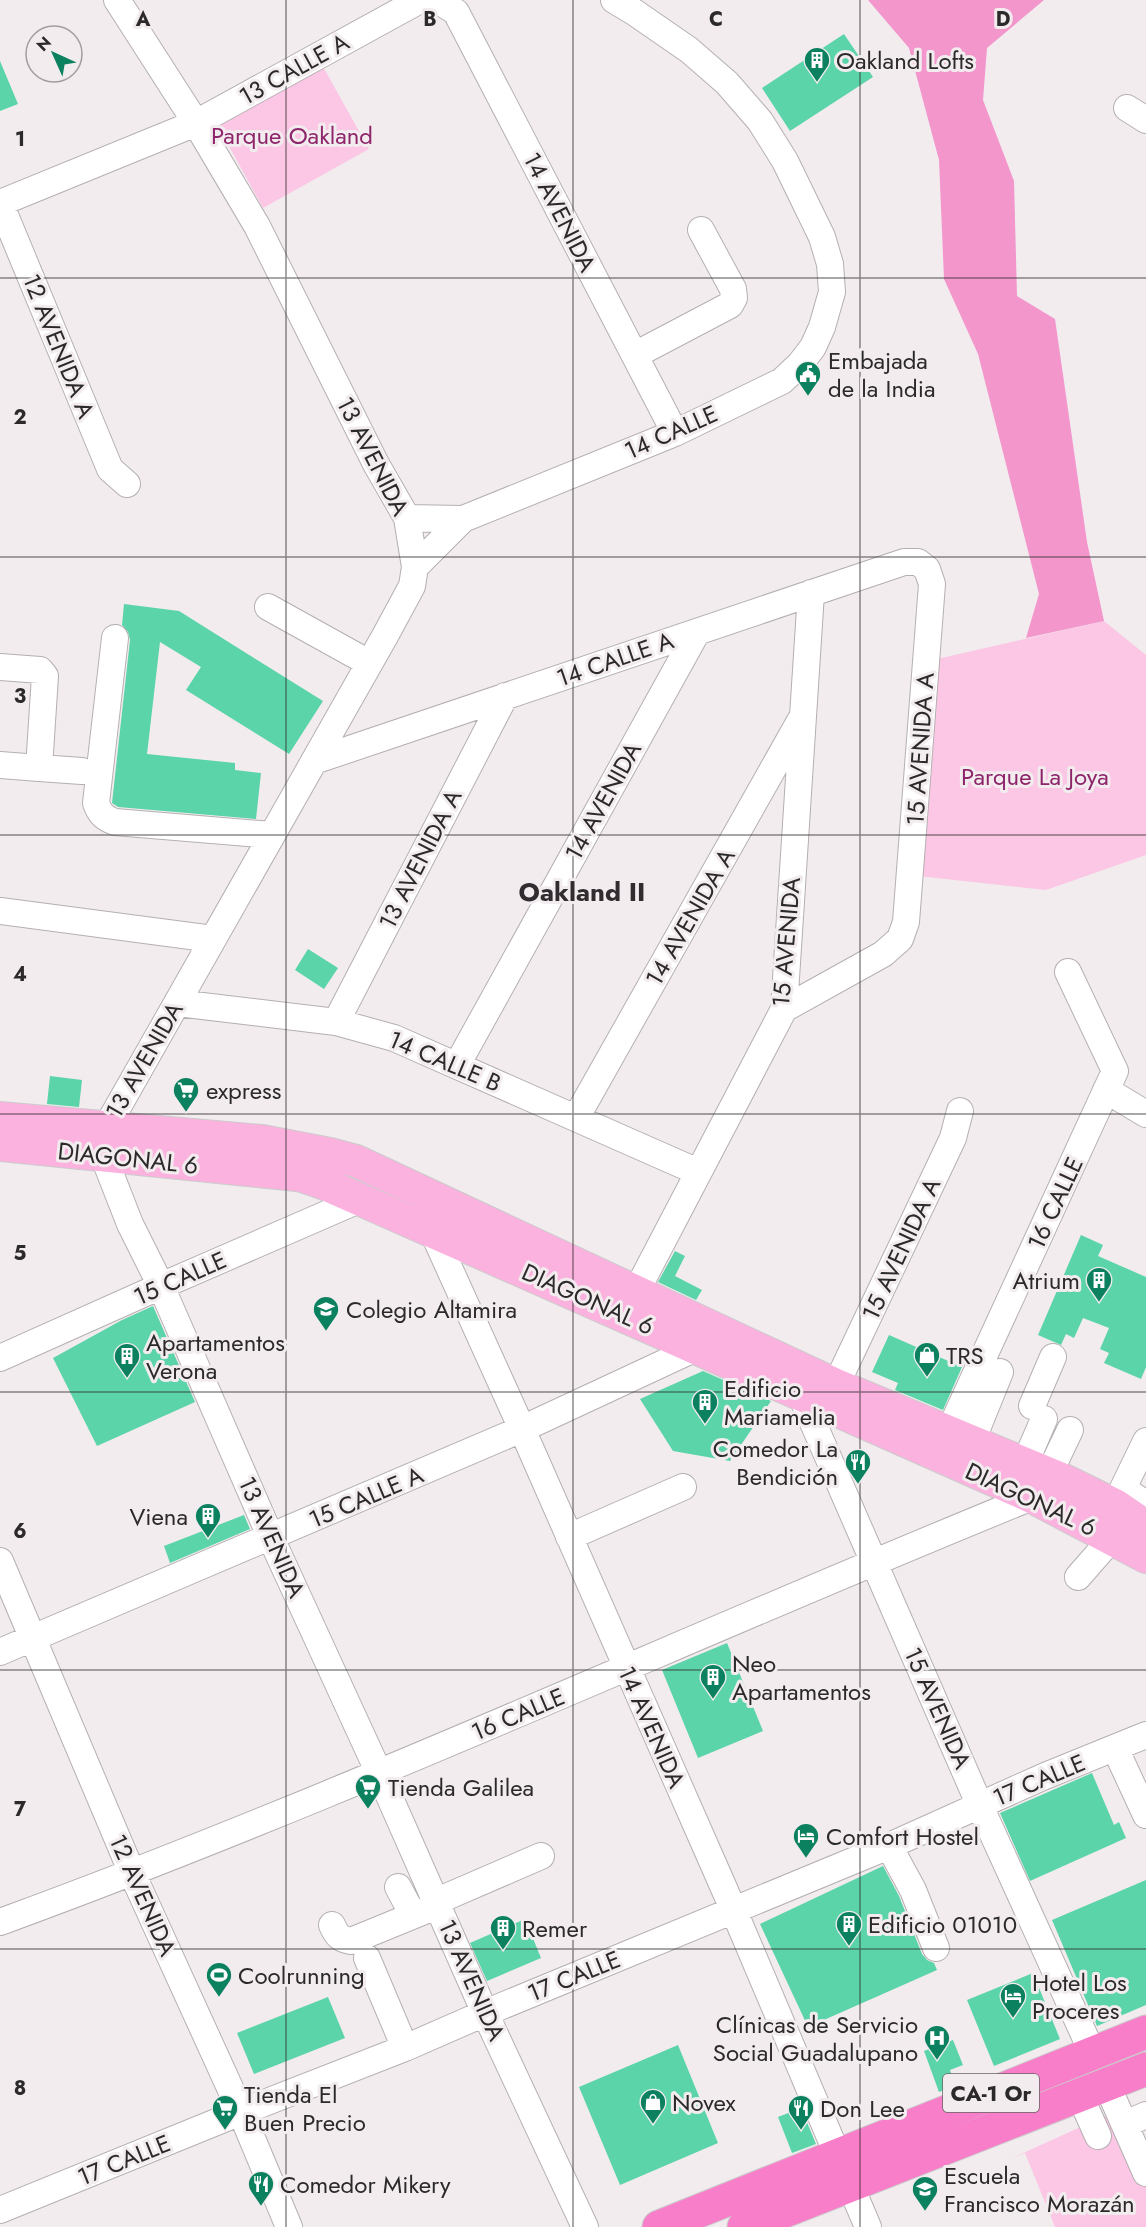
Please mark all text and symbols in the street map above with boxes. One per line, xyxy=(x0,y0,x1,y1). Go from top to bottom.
text: A xyxy=(135,5,151,34)
text: B xyxy=(423,5,437,34)
text: C xyxy=(709,5,723,34)
text: D xyxy=(996,5,1010,34)
north arrow xyxy=(24,24,84,84)
street label: 13 CALLE A xyxy=(233,24,355,114)
text: N xyxy=(31,31,56,56)
place label: Oakland Lofts xyxy=(836,43,974,78)
building icon: Oakland Lofts xyxy=(802,45,832,83)
park label: Parque Oakland xyxy=(211,118,373,153)
text: 1 xyxy=(15,125,25,154)
street label: 14 AVENIDA xyxy=(515,146,605,278)
street label: 12 AVENIDA A xyxy=(17,270,101,422)
place label: Embajada de la India xyxy=(828,343,935,406)
public building icon: Embajada de la India xyxy=(793,359,823,397)
street label: 13 AVENIDA xyxy=(328,390,418,522)
street label: 14 CALLE xyxy=(619,396,723,468)
street label: 14 CALLE A xyxy=(552,623,678,695)
street label: 15 AVENIDA A xyxy=(897,671,943,827)
text: 3 xyxy=(14,682,26,711)
street label: 14 AVENIDA xyxy=(556,735,650,867)
park label: Parque La Joya xyxy=(961,759,1109,794)
street label: 13 AVENIDA A xyxy=(370,783,470,935)
street label: 14 AVENIDA A xyxy=(636,842,744,992)
district label: Oakland II xyxy=(519,873,645,911)
street label: 15 AVENIDA xyxy=(763,876,809,1008)
text: 4 xyxy=(13,960,27,989)
street label: 13 AVENIDA xyxy=(96,995,192,1125)
street label: 14 CALLE B xyxy=(383,1022,507,1100)
place label: express xyxy=(206,1073,281,1108)
supermarket icon: express xyxy=(171,1075,201,1113)
street label: DIAGONAL 6 xyxy=(56,1133,200,1183)
street label: 16 CALLE xyxy=(1018,1151,1092,1255)
street label: 15 AVENIDA A xyxy=(853,1172,949,1326)
text: 5 xyxy=(14,1239,27,1268)
street label: 15 CALLE xyxy=(128,1242,232,1314)
street label: DIAGONAL 6 xyxy=(516,1254,660,1344)
place label: Atrium xyxy=(1013,1263,1080,1298)
building icon: Atrium xyxy=(1084,1265,1114,1303)
place label: Colegio Altamira xyxy=(346,1292,517,1327)
school or university icon: Colegio Altamira xyxy=(311,1294,341,1332)
place label: Apartamentos Verona xyxy=(146,1325,285,1388)
place label: TRS xyxy=(946,1338,984,1373)
shop icon: TRS xyxy=(912,1340,942,1378)
building icon: Apartamentos Verona xyxy=(112,1341,142,1379)
place label: Edificio Mariamelia xyxy=(724,1371,835,1434)
building icon: Edificio Mariamelia xyxy=(690,1387,720,1425)
place label: Comedor La Bendición xyxy=(713,1431,838,1494)
restaurant icon: Comedor La Bendición xyxy=(843,1447,873,1485)
street label: DIAGONAL 6 xyxy=(960,1453,1102,1545)
street label: 15 CALLE A xyxy=(303,1457,429,1537)
street label: 13 AVENIDA xyxy=(230,1471,314,1603)
place label: Viena xyxy=(129,1499,188,1534)
building icon: Viena xyxy=(193,1501,223,1539)
text: 6 xyxy=(13,1517,27,1546)
street label: 15 AVENIDA xyxy=(896,1642,980,1775)
place label: Neo Apartamentos xyxy=(732,1646,871,1709)
street label: 14 AVENIDA xyxy=(609,1660,695,1794)
building icon: Neo Apartamentos xyxy=(698,1662,728,1700)
street label: 16 CALLE xyxy=(466,1679,570,1749)
street label: 17 CALLE xyxy=(987,1745,1091,1815)
place label: Tienda Galilea xyxy=(388,1770,534,1805)
supermarket icon: Tienda Galilea xyxy=(353,1772,383,1810)
text: 7 xyxy=(14,1795,27,1824)
place label: Comfort Hostel xyxy=(826,1819,979,1854)
hotel icon: Comfort Hostel xyxy=(791,1821,821,1859)
street label: 12 AVENIDA xyxy=(101,1828,185,1962)
place label: Edificio 01010 xyxy=(868,1907,1017,1942)
building icon: Edificio 01010 xyxy=(834,1909,864,1947)
place label: Remer xyxy=(522,1911,588,1946)
building icon: Remer xyxy=(488,1913,518,1951)
street label: 13 AVENIDA xyxy=(430,1914,514,2046)
street label: 17 CALLE xyxy=(522,1942,626,2010)
place label: Coolrunning xyxy=(238,1958,365,1993)
sports icon: Coolrunning xyxy=(204,1960,234,1998)
place label: Hotel Los Proceres xyxy=(1032,1965,1127,2028)
hotel icon: Hotel Los Proceres xyxy=(998,1981,1028,2019)
place label: Clínicas de Servicio Social Guadalupano xyxy=(713,2007,918,2070)
hospital icon: Clínicas de Servicio Social Guadalupano xyxy=(922,2023,952,2061)
text: 8 xyxy=(14,2074,26,2103)
road number: CA-1 Or xyxy=(943,2074,1039,2112)
place label: Tienda El Buen Precio xyxy=(244,2077,366,2140)
place label: Novex xyxy=(672,2085,737,2120)
shop icon: Novex xyxy=(638,2087,668,2125)
place label: Don Lee xyxy=(820,2091,905,2126)
supermarket icon: Tienda El Buen Precio xyxy=(210,2093,240,2131)
restaurant icon: Don Lee xyxy=(786,2093,816,2131)
street label: 17 CALLE xyxy=(72,2126,176,2194)
place label: Escuela Francisco Morazán xyxy=(944,2158,1135,2221)
place label: Comedor Mikery xyxy=(280,2167,451,2202)
restaurant icon: Comedor Mikery xyxy=(246,2169,276,2207)
school or university icon: Escuela Francisco Morazán xyxy=(910,2174,940,2212)

